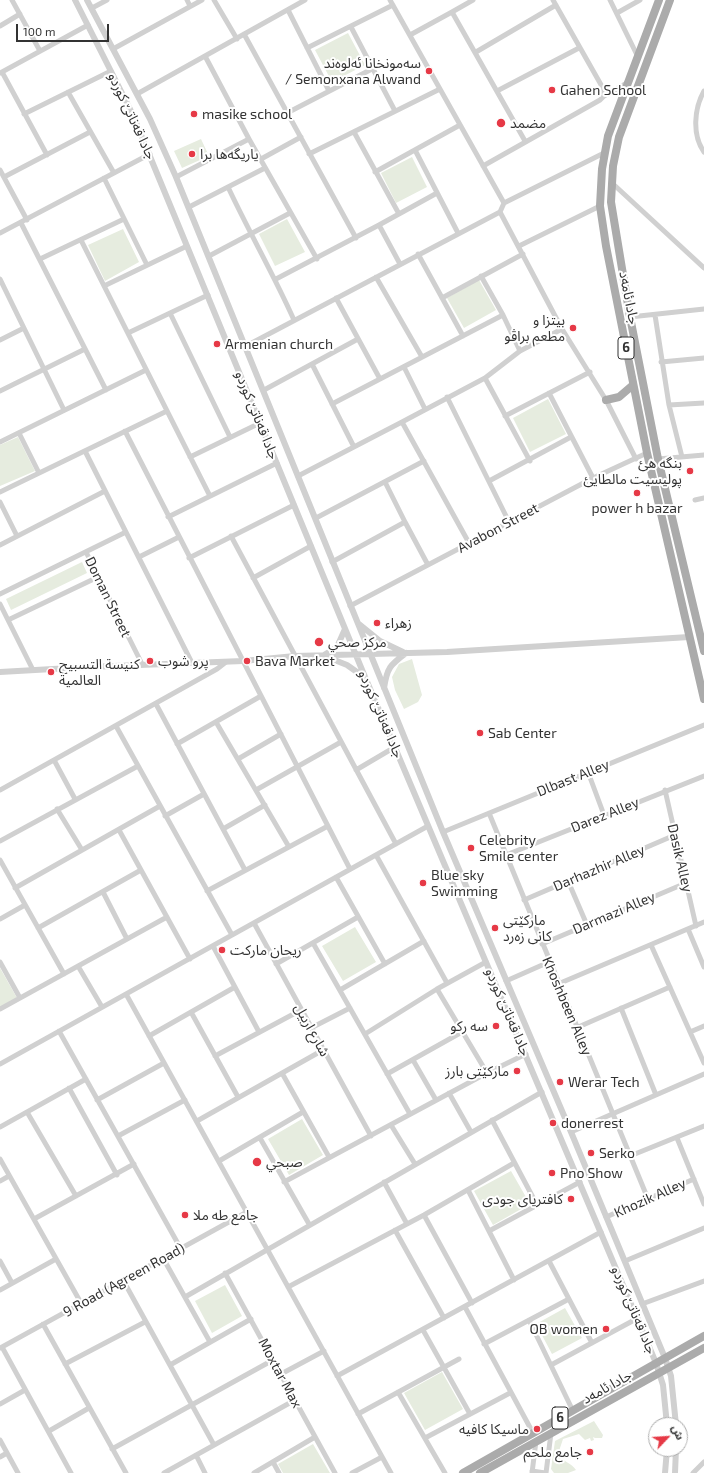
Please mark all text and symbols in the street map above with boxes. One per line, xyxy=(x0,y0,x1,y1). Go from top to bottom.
scale bar xyxy=(18,16,111,42)
text: 100 m xyxy=(23,24,55,38)
place label: سەمونخانا ئەلوەند / Semonxana Alwand xyxy=(285,55,421,88)
marker: سەمونخانا ئەلوەند / Semonxana Alwand xyxy=(424,66,434,76)
street label: جادا قەناتێ کوردو xyxy=(105,70,159,162)
place label: Gahen School xyxy=(560,82,646,98)
marker: Gahen School xyxy=(547,85,557,95)
place label: masike school xyxy=(202,106,292,122)
marker: masike school xyxy=(189,109,199,119)
place label: مضمد xyxy=(510,115,546,131)
marker: مضمد xyxy=(495,117,507,129)
place label: یاریگەھا برا xyxy=(200,146,259,162)
marker: یاریگەھا برا xyxy=(187,149,197,159)
street label: جادا ئامەد xyxy=(616,270,642,326)
place label: بيتزا و مطعم براڤو xyxy=(504,312,565,344)
marker: بيتزا و مطعم براڤو xyxy=(568,323,578,333)
place label: Armenian church xyxy=(225,336,333,352)
road number: 6 xyxy=(618,337,634,359)
marker: Armenian church xyxy=(212,339,222,349)
street label: جادا قەناتێ کوردو xyxy=(232,368,282,462)
place label: بنگه هئ پوليسيت مالطايئ xyxy=(583,455,682,488)
marker: بنگه هئ پوليسيت مالطايئ xyxy=(685,466,695,476)
marker: power h bazar xyxy=(632,488,642,498)
street label: Avabon Street xyxy=(455,500,541,556)
place label: power h bazar xyxy=(591,500,683,516)
street label: Doman Street xyxy=(81,554,135,640)
place label: زهراء xyxy=(385,615,412,631)
marker: زهراء xyxy=(372,618,382,628)
place label: مركز صحي xyxy=(328,634,387,650)
marker: مركز صحي xyxy=(313,636,325,648)
place label: پرو شوب xyxy=(158,653,209,669)
place label: Bava Market xyxy=(255,653,335,669)
place label: كنيسة التسبيح العالمية xyxy=(59,656,140,688)
marker: پرو شوب xyxy=(145,656,155,666)
marker: Bava Market xyxy=(242,656,252,666)
marker: كنيسة التسبيح العالمية xyxy=(46,667,56,677)
street label: جادا قەناتێ کوردو xyxy=(355,667,407,761)
place label: Sab Center xyxy=(488,725,557,741)
marker: Sab Center xyxy=(475,728,485,738)
street label: Dlbast Alley xyxy=(534,756,612,800)
street label: Darez Alley xyxy=(568,794,642,836)
street label: Dasik Alley xyxy=(664,822,696,894)
place label: Celebrity Smile center xyxy=(479,832,558,864)
street label: Darhazhir Alley xyxy=(551,841,647,895)
marker: Celebrity Smile center xyxy=(466,843,476,853)
place label: Blue sky Swimming xyxy=(431,867,498,900)
marker: Blue sky Swimming xyxy=(418,878,428,888)
street label: Darmazi Alley xyxy=(570,888,658,938)
place label: مارکێتی کانی زەرد xyxy=(503,912,552,944)
marker: مارکێتی کانی زەرد xyxy=(490,923,500,933)
place label: ريحان ماركت xyxy=(230,942,302,958)
marker: ريحان ماركت xyxy=(217,945,227,955)
street label: Khoshbeen Alley xyxy=(539,954,595,1058)
street label: جادا قەناتێ کوردو xyxy=(482,965,534,1059)
street label: شارع اربيل xyxy=(291,1001,333,1059)
place label: سه ركو xyxy=(450,1018,488,1034)
marker: سه ركو xyxy=(491,1021,501,1031)
place label: مارکێتی بارز xyxy=(445,1063,509,1079)
marker: مارکێتی بارز xyxy=(512,1066,522,1076)
place label: Werar Tech xyxy=(568,1074,640,1090)
marker: Werar Tech xyxy=(555,1077,565,1087)
place label: donerrest xyxy=(561,1115,624,1131)
marker: donerrest xyxy=(548,1118,558,1128)
place label: Serko xyxy=(599,1145,635,1161)
marker: Serko xyxy=(586,1148,596,1158)
place label: صبحي xyxy=(266,1154,303,1170)
marker: صبحي xyxy=(251,1156,263,1168)
place label: Pno Show xyxy=(560,1165,623,1181)
marker: Pno Show xyxy=(547,1168,557,1178)
street label: Khozik Alley xyxy=(611,1175,689,1221)
place label: کافتریای جودی xyxy=(482,1191,563,1207)
marker: کافتریای جودی xyxy=(566,1194,576,1204)
place label: جامع طه ملا xyxy=(193,1207,258,1223)
marker: جامع طه ملا xyxy=(180,1210,190,1220)
street label: 9 Road (Agreen Road) xyxy=(60,1240,188,1320)
street label: جادا قەناتێ کوردو xyxy=(608,1263,660,1357)
place label: OB women xyxy=(529,1321,598,1337)
marker: OB women xyxy=(601,1324,611,1334)
street label: Moxtar Max xyxy=(255,1335,305,1411)
street label: جادا ئامەد xyxy=(579,1367,635,1407)
road number: 6 xyxy=(552,1407,568,1429)
north arrow xyxy=(648,1417,688,1457)
place label: ماسيكا كافيه xyxy=(459,1421,529,1437)
text: ش xyxy=(669,1423,687,1442)
marker: ماسيكا كافيه xyxy=(532,1424,542,1434)
place label: جامع ملحم xyxy=(523,1444,582,1460)
marker: جامع ملحم xyxy=(585,1447,595,1457)

